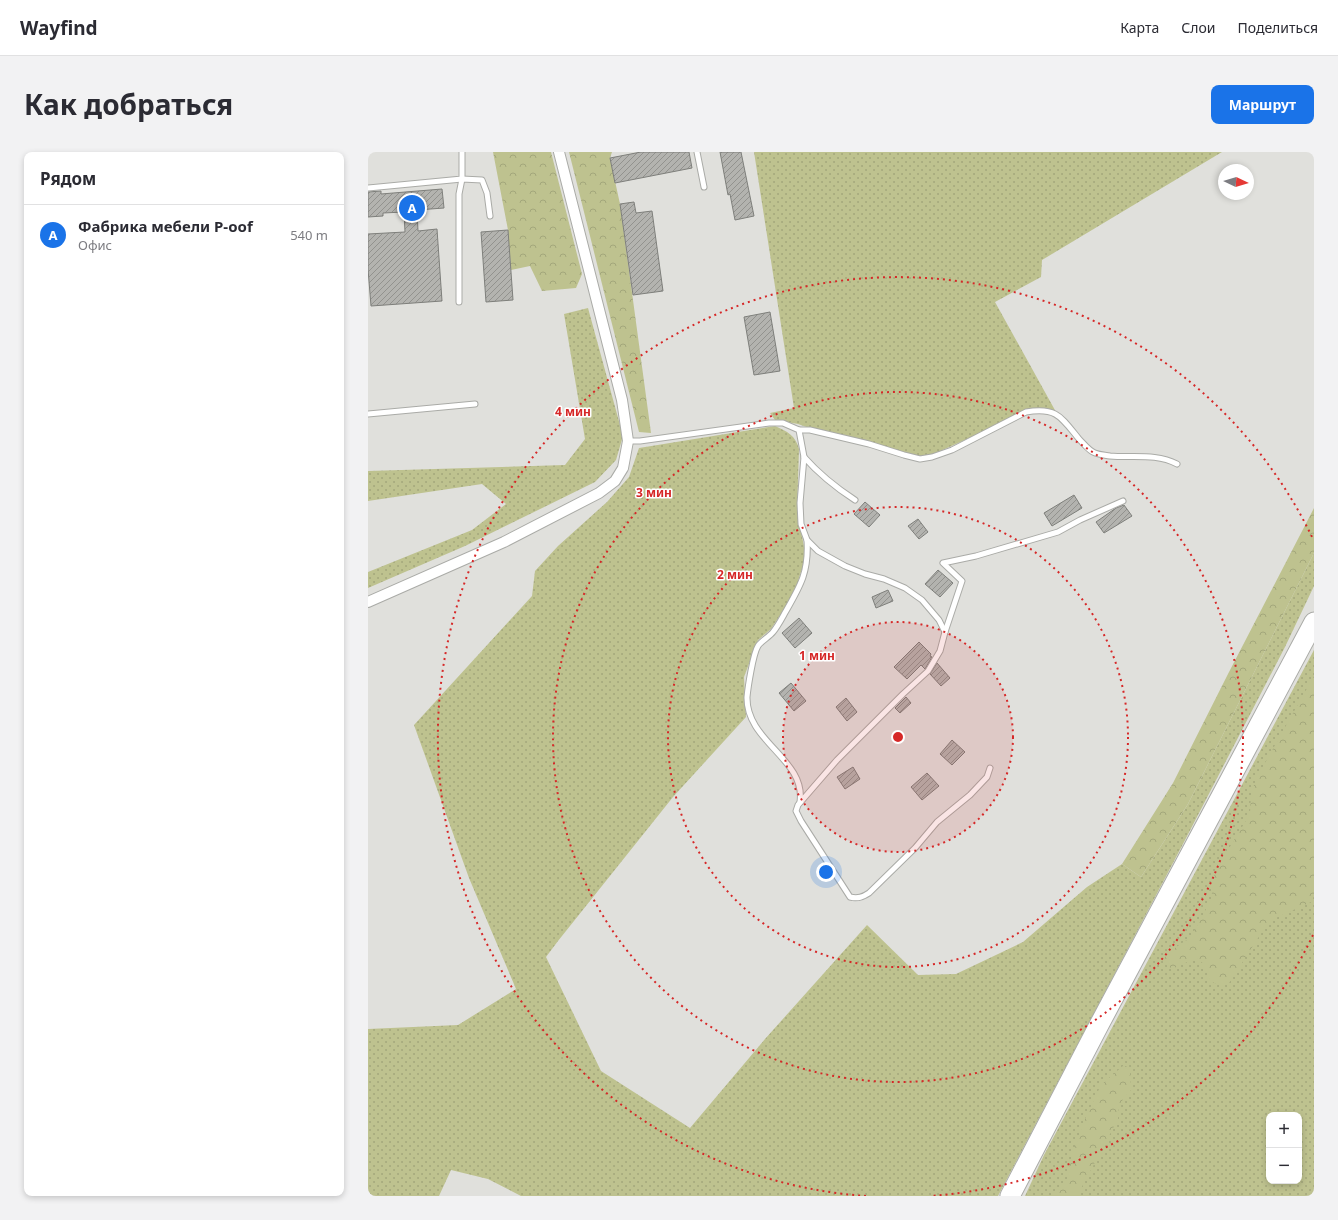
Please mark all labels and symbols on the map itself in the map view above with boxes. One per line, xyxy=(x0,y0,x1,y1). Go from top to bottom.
north arrow xyxy=(1218,164,1254,200)
pin: A xyxy=(399,193,425,223)
text: 4 мин xyxy=(555,403,591,420)
text: 3 мин xyxy=(636,484,672,501)
text: 2 мин xyxy=(717,566,753,583)
text: 1 мин xyxy=(799,647,835,664)
centre of rings xyxy=(891,730,905,744)
your location xyxy=(816,862,836,882)

